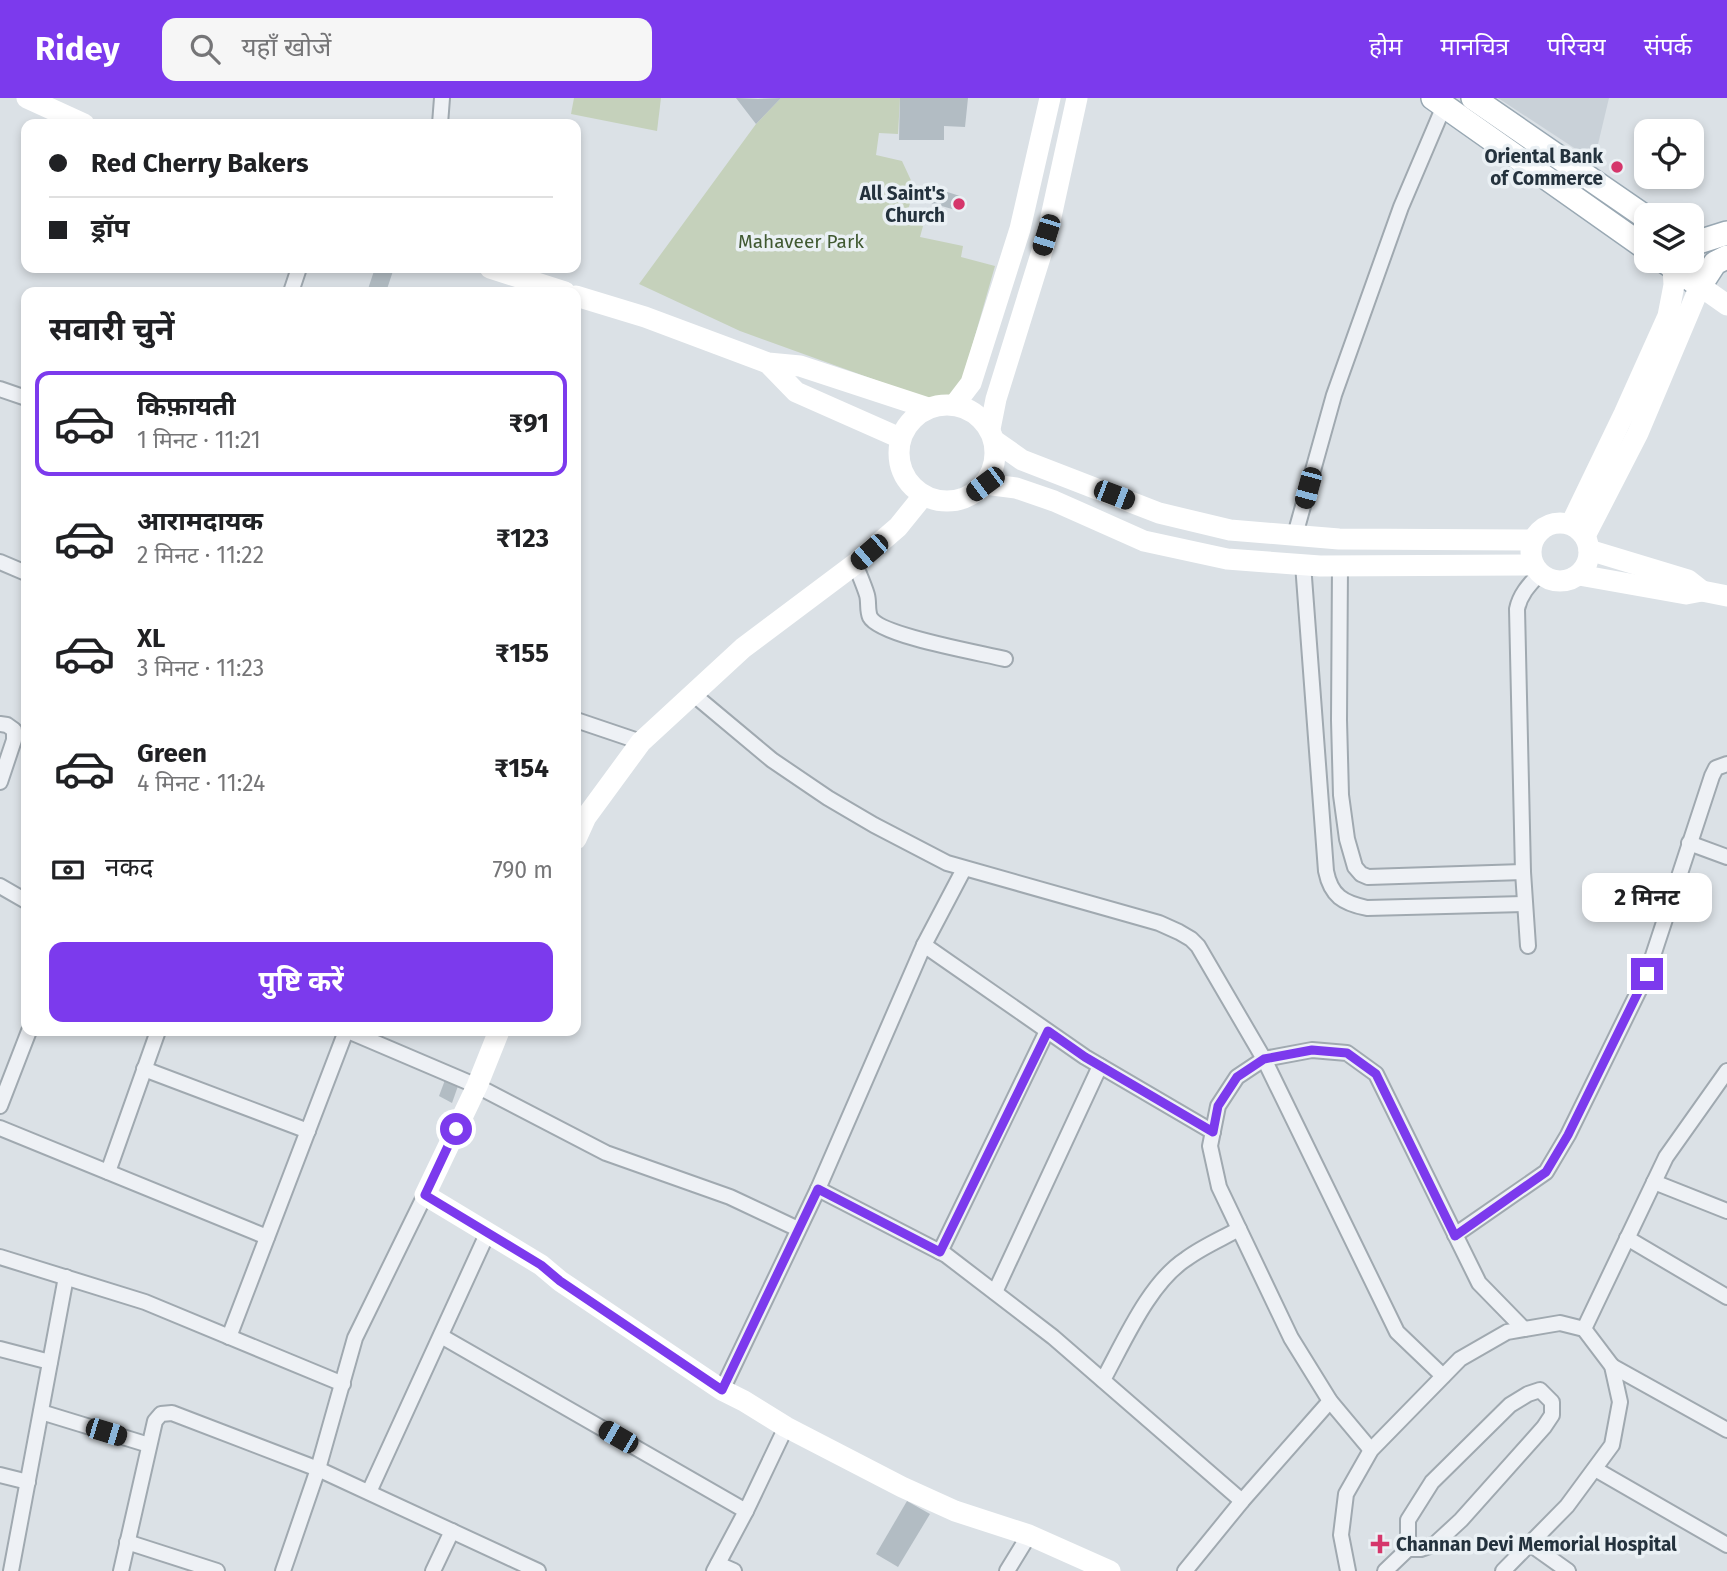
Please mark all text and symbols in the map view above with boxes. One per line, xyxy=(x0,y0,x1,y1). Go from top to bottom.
search box xyxy=(162,18,652,81)
text: Ridey xyxy=(35,29,120,69)
icon: search xyxy=(186,30,224,68)
text: यहाँ खोजें xyxy=(242,32,331,63)
text: होम xyxy=(1369,33,1402,61)
text: मानचित्र xyxy=(1440,33,1509,61)
text: परिचय xyxy=(1547,33,1606,61)
text: संपर्क xyxy=(1644,33,1692,61)
map controls xyxy=(1634,119,1704,273)
button: locate xyxy=(1634,119,1704,189)
place label: Oriental Bank of Commerce xyxy=(1484,145,1604,190)
text: Red Cherry Bakers xyxy=(91,148,309,179)
marker: Oriental Bank of Commerce xyxy=(1609,159,1625,175)
place label: All Saint's Church xyxy=(859,182,945,227)
marker: All Saint's Church xyxy=(951,196,967,212)
button: layers xyxy=(1634,203,1704,273)
car xyxy=(1030,212,1063,258)
text: ड्रॉप xyxy=(91,213,129,244)
park label: Mahaveer Park xyxy=(738,230,864,253)
text: सवारी चुनें xyxy=(49,310,174,348)
text: किफ़ायती xyxy=(137,391,236,422)
icon: car xyxy=(53,392,116,455)
text: ₹91 xyxy=(509,408,549,439)
text: 1 मिनट · 11:21 xyxy=(137,426,261,454)
car xyxy=(962,463,1009,505)
car xyxy=(1293,465,1324,511)
car xyxy=(1091,478,1138,512)
text: आरामदायक xyxy=(137,506,263,537)
icon: car xyxy=(53,507,116,570)
text: ₹123 xyxy=(496,523,549,554)
car xyxy=(847,530,892,574)
text: 2 मिनट · 11:22 xyxy=(137,541,264,569)
icon: car xyxy=(53,622,116,685)
text: XL xyxy=(137,623,165,654)
text: ₹155 xyxy=(495,638,549,669)
text: 3 मिनट · 11:23 xyxy=(137,654,264,682)
icon: car xyxy=(53,737,116,800)
text: Green xyxy=(137,738,207,769)
text: ₹154 xyxy=(494,753,549,784)
text: 4 मिनट · 11:24 xyxy=(137,769,265,797)
icon: cash xyxy=(49,851,87,889)
text: नकद xyxy=(105,852,153,883)
text: 790 m xyxy=(492,856,553,884)
callout: 2 मिनट xyxy=(1582,872,1712,922)
text: 2 मिनट xyxy=(1614,883,1680,911)
button: पुष्टि करें xyxy=(49,942,553,1022)
route end xyxy=(1631,958,1663,990)
route start xyxy=(440,1113,472,1145)
car xyxy=(83,1416,130,1448)
car xyxy=(595,1417,642,1457)
place label: Channan Devi Memorial Hospital xyxy=(1396,1533,1677,1556)
marker: Channan Devi Memorial Hospital xyxy=(1370,1534,1390,1554)

